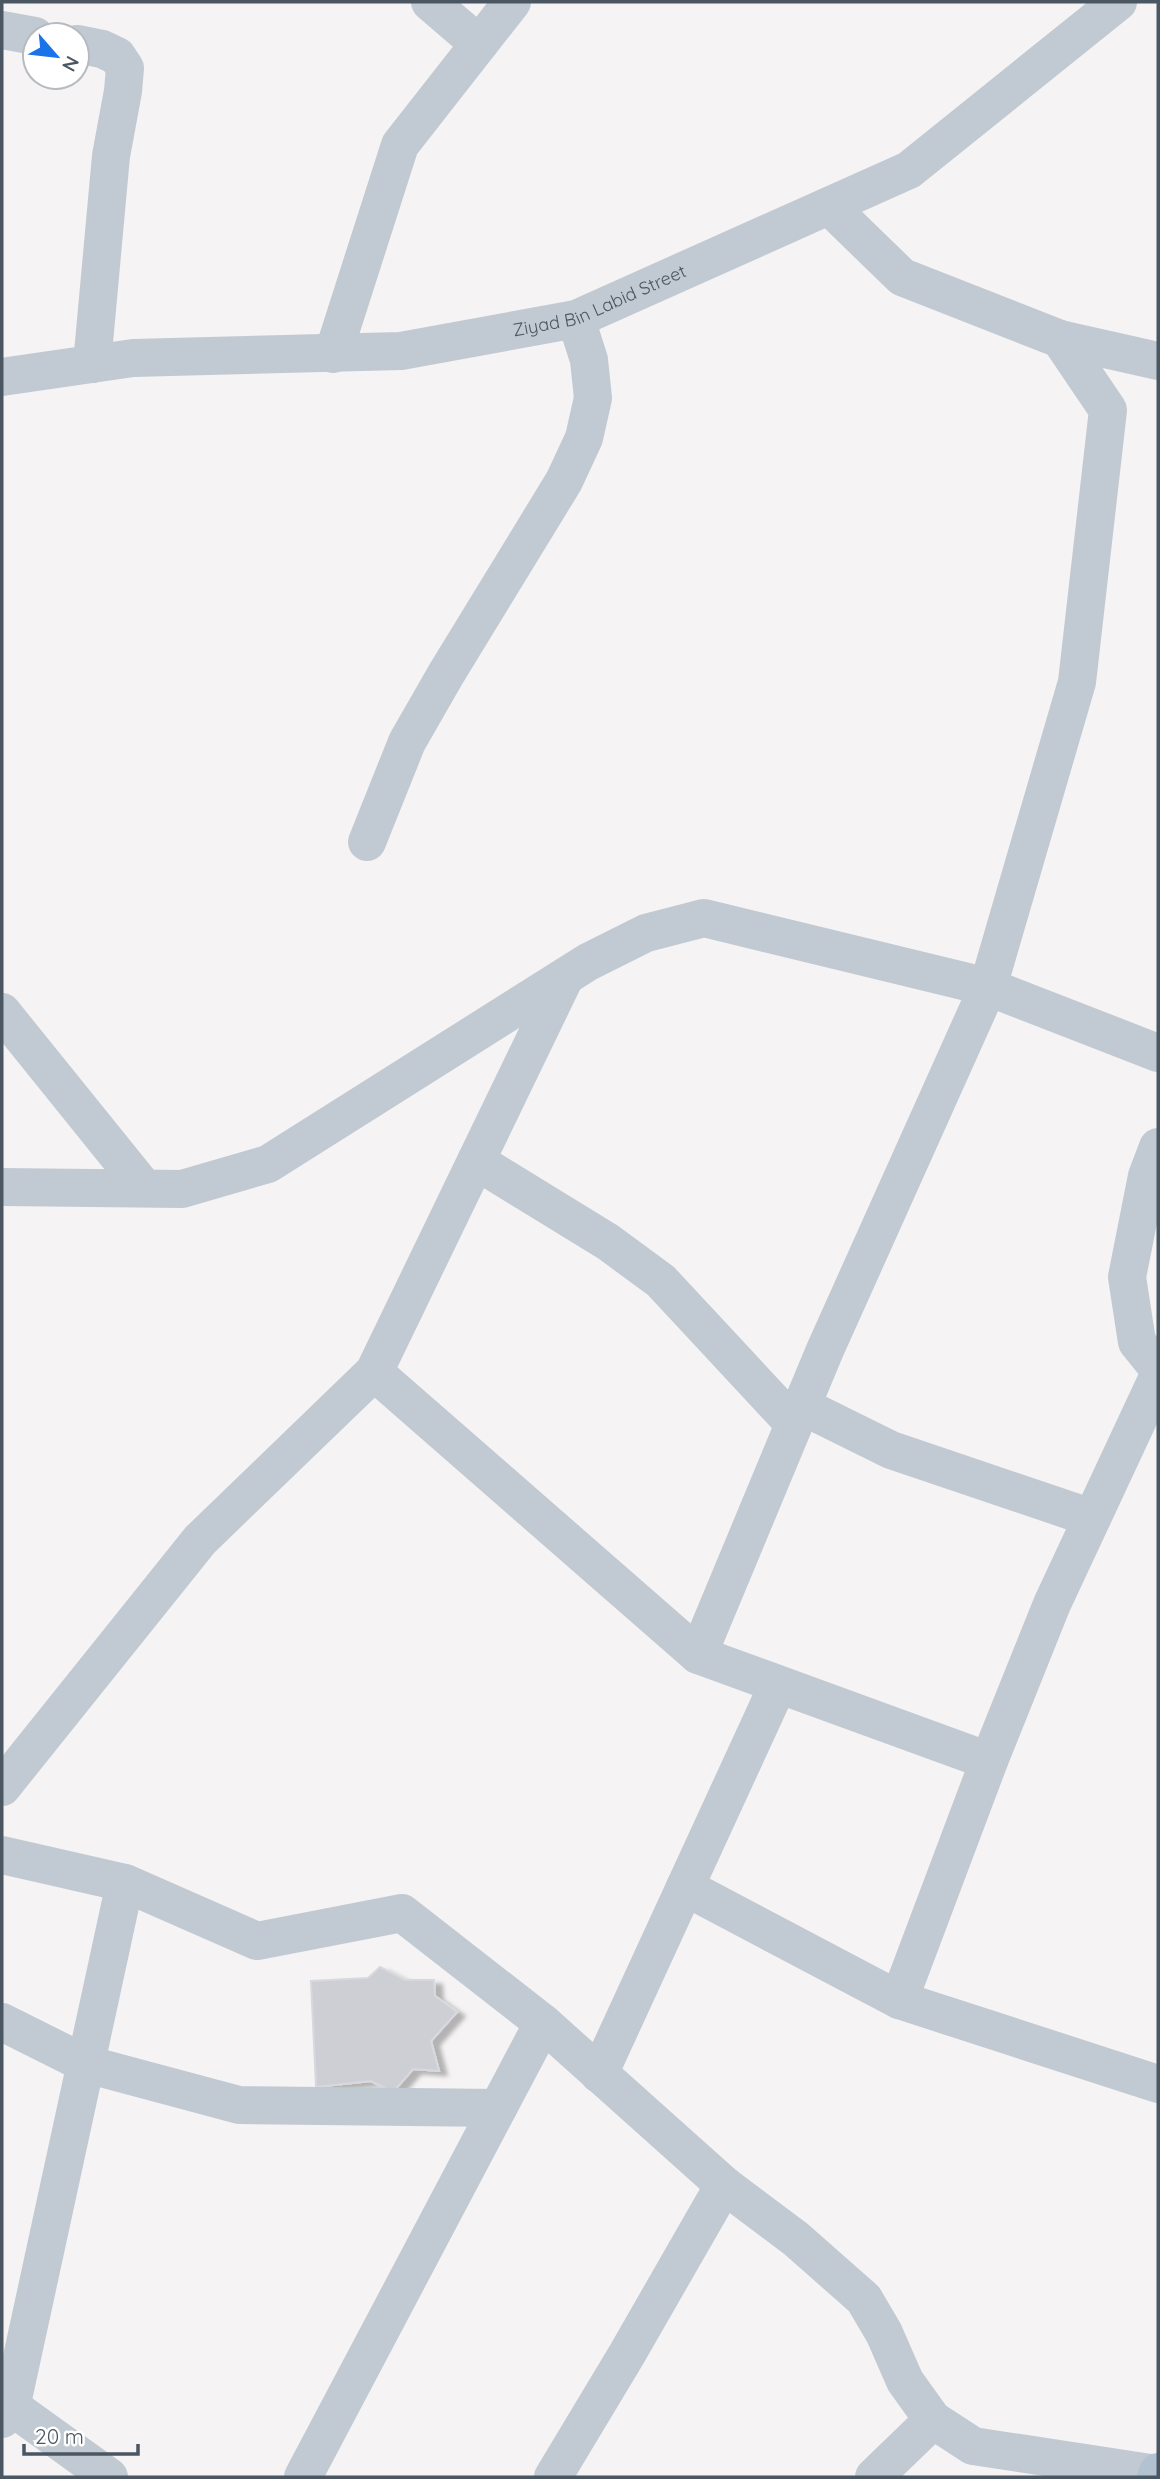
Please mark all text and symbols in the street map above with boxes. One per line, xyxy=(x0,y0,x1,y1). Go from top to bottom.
north arrow xyxy=(21,21,91,91)
text: N xyxy=(57,52,85,76)
street label: Ziyad Bin Labid Street xyxy=(511,259,690,341)
scale bar xyxy=(24,2412,138,2456)
text: 20 m xyxy=(35,2423,84,2449)

